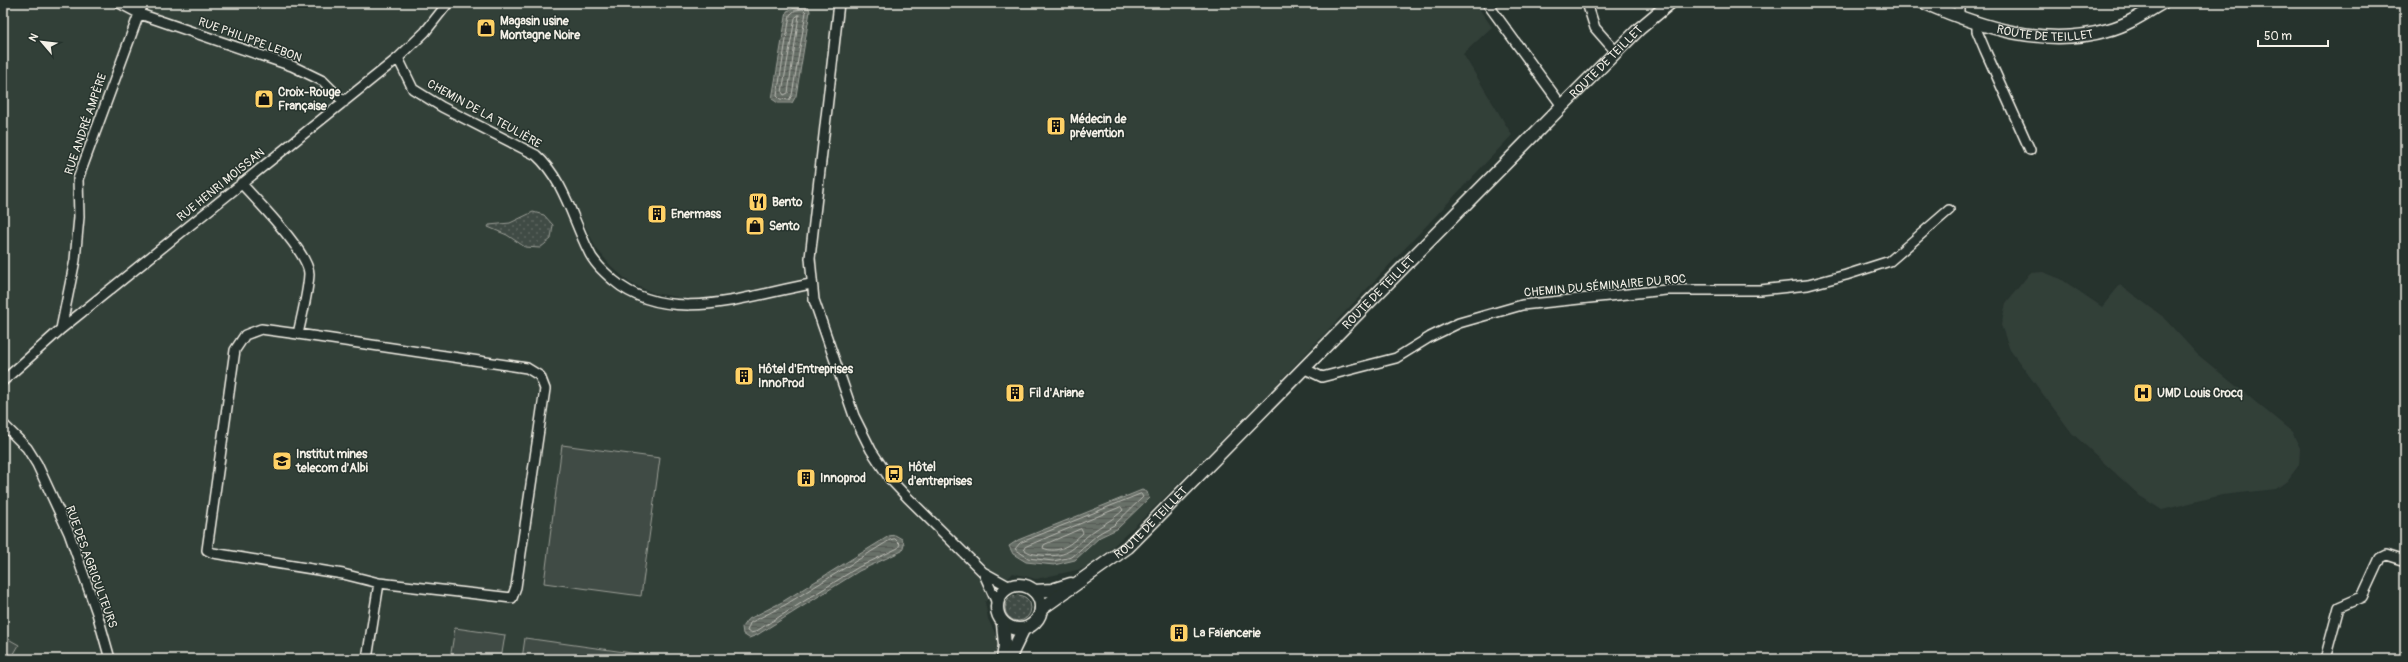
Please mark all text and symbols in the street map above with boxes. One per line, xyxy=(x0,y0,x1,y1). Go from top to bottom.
street label: RUE PHILIPPE LEBON xyxy=(196,14,304,66)
place label: Magasin usine Montagne Noire xyxy=(500,14,581,43)
shop icon: Magasin usine Montagne Noire xyxy=(475,17,497,39)
street label: ROUTE DE TEILLET xyxy=(1995,21,2095,44)
north arrow xyxy=(22,22,62,62)
street label: ROUTE DE TEILLET xyxy=(1566,22,1646,102)
scale bar xyxy=(2258,22,2328,48)
text: 50 m xyxy=(2264,29,2292,44)
text: N xyxy=(26,31,41,44)
street label: RUE ANDRÉ AMPÈRE xyxy=(61,71,110,177)
street label: CHEMIN DE LA TEULIÈRE xyxy=(424,75,544,152)
place label: Croix-Rouge Française xyxy=(278,85,342,114)
shop icon: Croix-Rouge Française xyxy=(253,88,275,110)
place label: Médecin de prévention xyxy=(1070,112,1127,141)
building icon: Médecin de prévention xyxy=(1045,115,1067,137)
street label: RUE HENRI MOISSAN xyxy=(174,145,268,225)
restaurant icon: Bento xyxy=(747,191,769,213)
place label: Bento xyxy=(772,195,803,210)
building icon: Enermass xyxy=(646,203,668,225)
place label: Enermass xyxy=(671,207,722,222)
shop icon: Sento xyxy=(744,215,766,237)
place label: Sento xyxy=(769,219,800,234)
street label: ROUTE DE TEILLET xyxy=(1339,252,1418,332)
street label: CHEMIN DU SÉMINAIRE DU ROC xyxy=(1523,270,1687,301)
place label: Hôtel d'Entreprises InnoProd xyxy=(758,362,854,391)
building icon: Hôtel d'Entreprises InnoProd xyxy=(733,365,755,387)
building icon: Fil d'Ariane xyxy=(1004,382,1026,404)
hospital icon: UMD Louis Crocq xyxy=(2132,382,2154,404)
place label: Fil d'Ariane xyxy=(1029,386,1085,401)
place label: UMD Louis Crocq xyxy=(2157,386,2243,401)
place label: Institut mines telecom d'Albi xyxy=(295,447,368,476)
school or university icon: Institut mines telecom d'Albi xyxy=(271,450,293,472)
place label: Hôtel d'entreprises xyxy=(908,460,973,489)
bus stop icon: Hôtel d'entreprises xyxy=(883,463,905,485)
building icon: Innoprod xyxy=(795,467,817,489)
place label: Innoprod xyxy=(820,471,866,486)
street label: ROUTE DE TEILLET xyxy=(1111,483,1191,562)
street label: RUE DES AGRICULTEURS xyxy=(62,504,120,630)
building icon: La Faïencerie xyxy=(1168,622,1190,644)
place label: La Faïencerie xyxy=(1193,626,1262,641)

